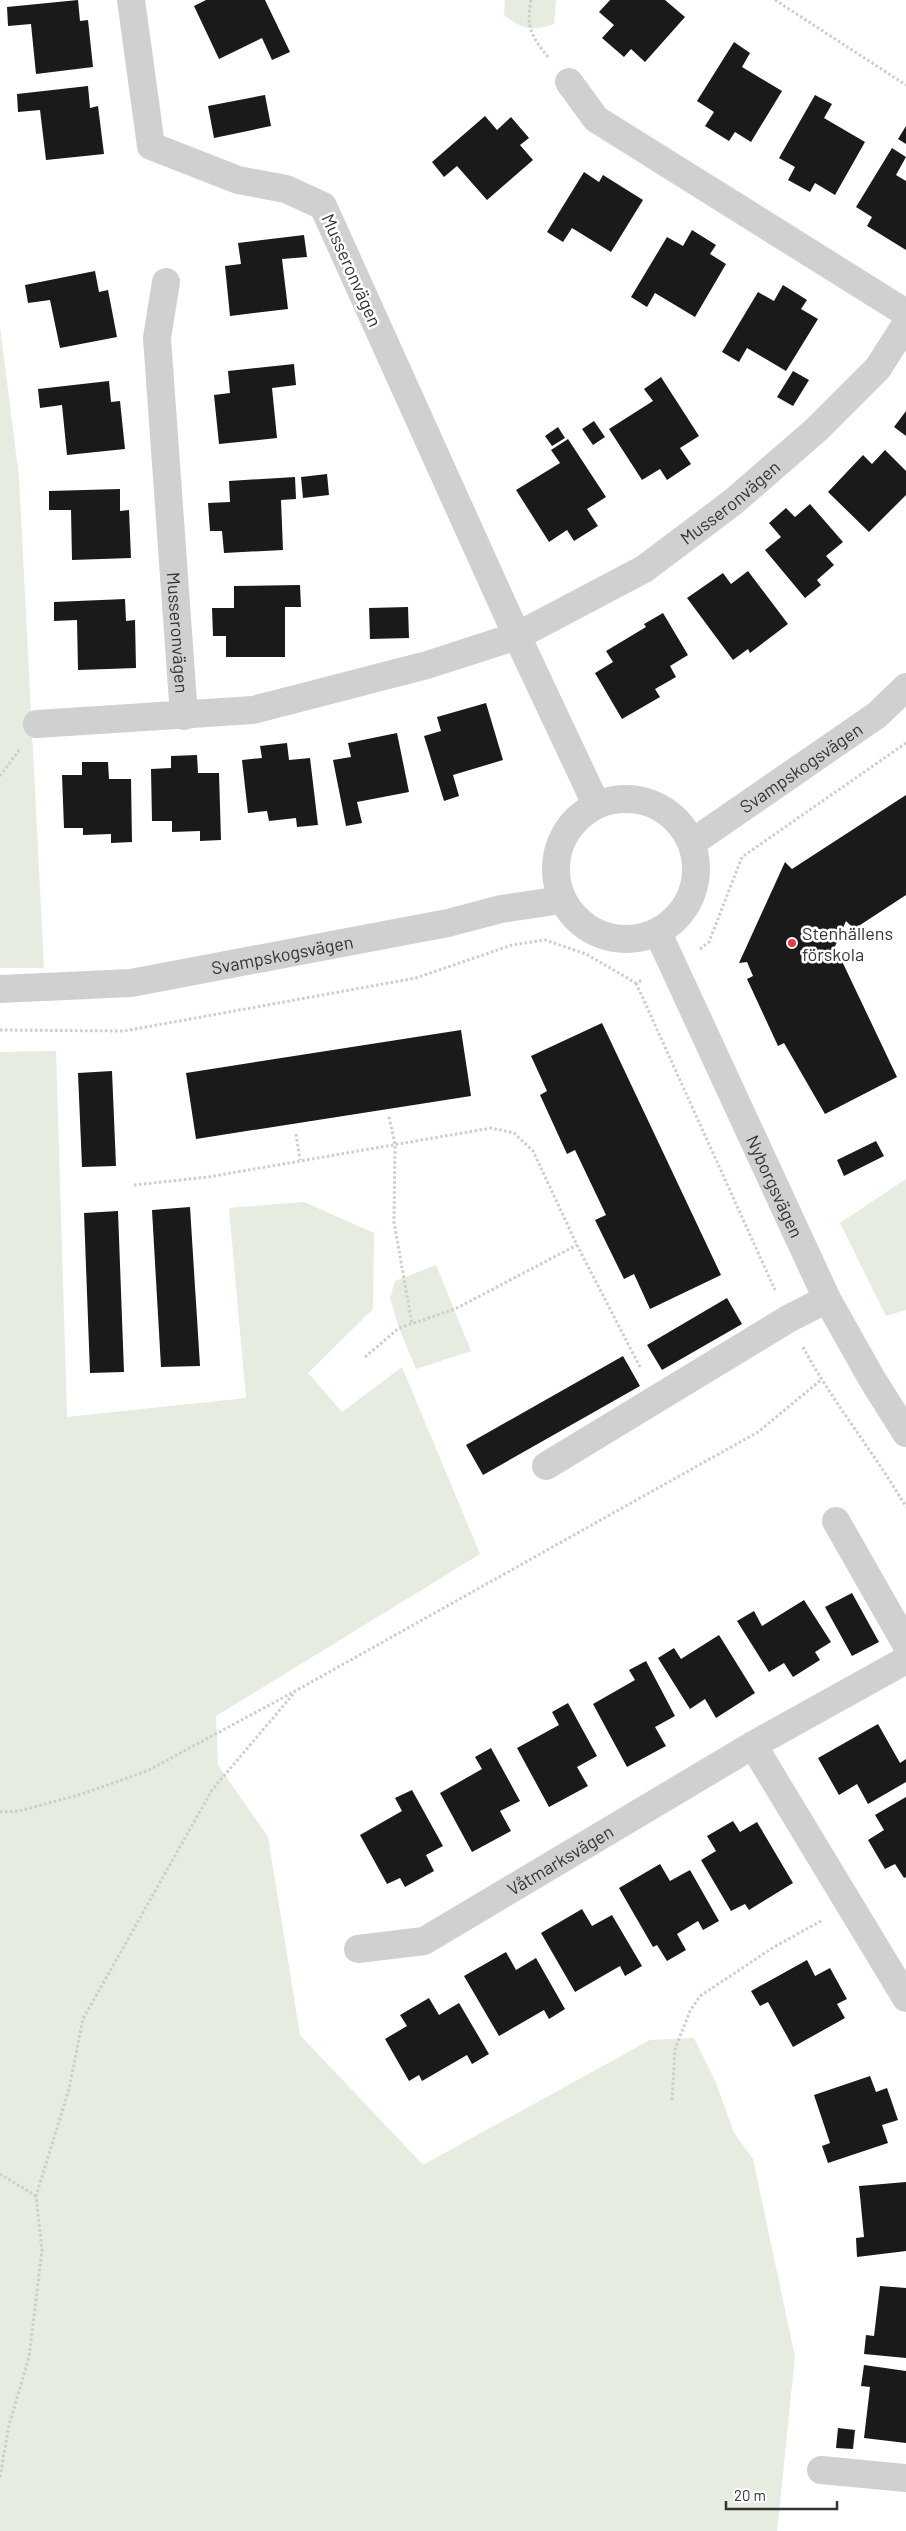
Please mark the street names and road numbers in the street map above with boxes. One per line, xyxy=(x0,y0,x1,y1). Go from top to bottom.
street label: Musseronvägen xyxy=(317,210,387,330)
street label: Musseronvägen xyxy=(676,456,784,549)
street label: Musseronvägen xyxy=(163,571,193,694)
street label: Svampskogsvägen xyxy=(735,718,866,818)
street label: Svampskogsvägen xyxy=(209,930,355,979)
street label: Nyborgsvägen xyxy=(742,1132,808,1241)
street label: Våtmarksvägen xyxy=(503,1820,617,1900)

